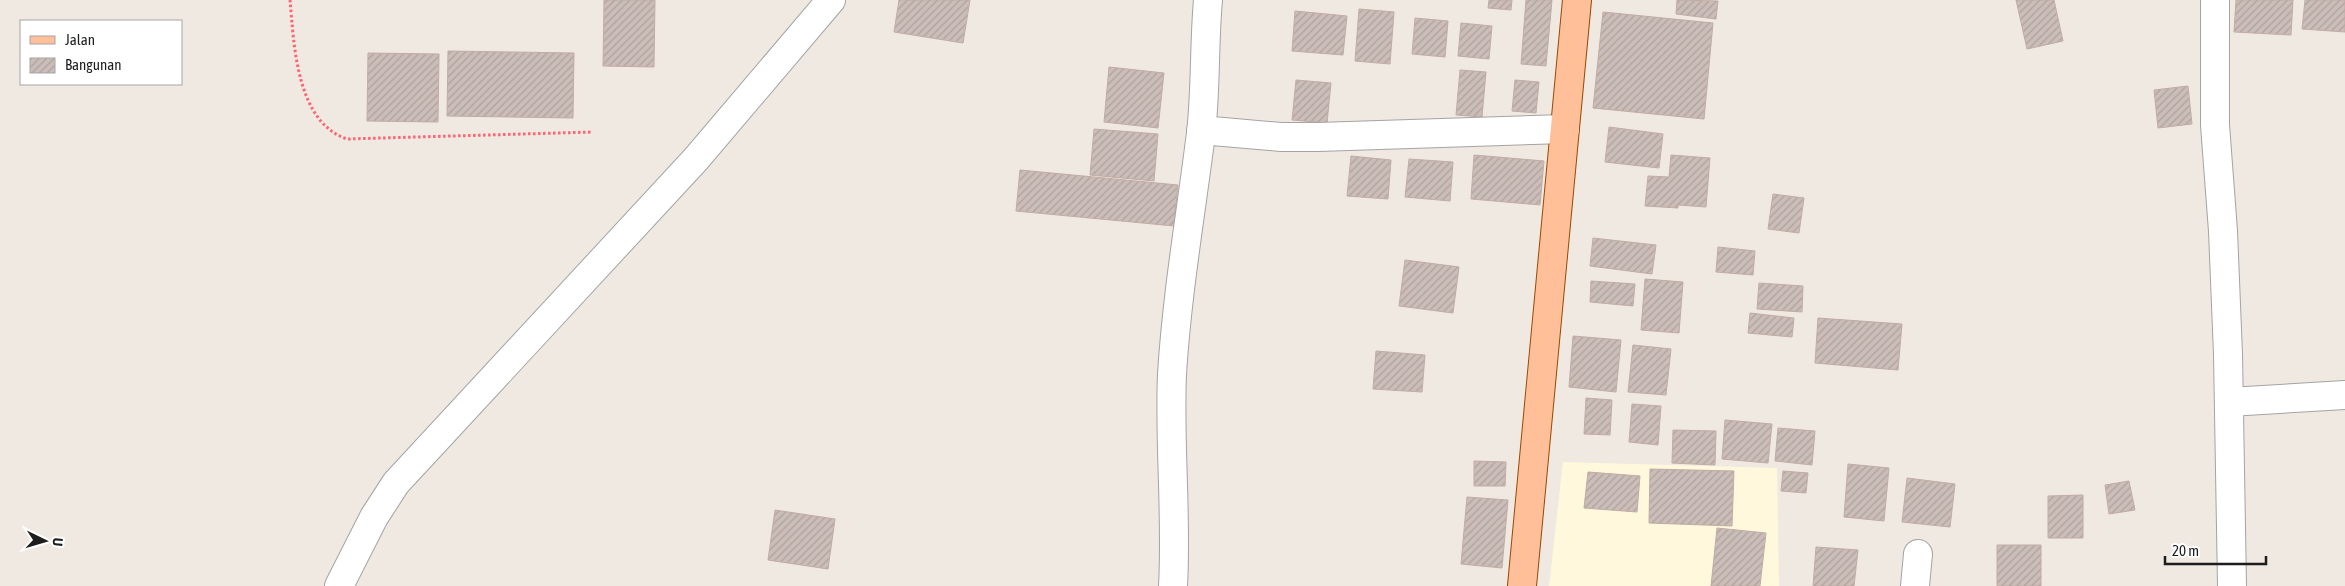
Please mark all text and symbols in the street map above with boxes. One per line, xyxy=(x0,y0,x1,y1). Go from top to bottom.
legend xyxy=(20,20,182,85)
text: Jalan xyxy=(65,31,95,48)
text: Bangunan xyxy=(65,56,122,73)
north arrow xyxy=(20,516,70,566)
scale bar xyxy=(2165,534,2266,566)
text: U xyxy=(50,537,66,547)
text: 20 m xyxy=(2172,542,2199,559)

